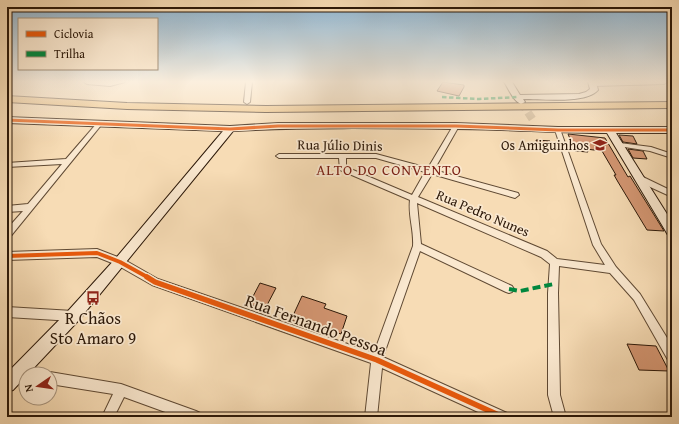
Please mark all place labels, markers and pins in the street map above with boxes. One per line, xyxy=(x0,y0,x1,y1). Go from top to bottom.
place label: Os Amiguinhos xyxy=(501,135,589,155)
school or university icon: Os Amiguinhos xyxy=(592,137,608,153)
bus stop icon: R Chãos Sto Amaro 9 xyxy=(85,290,101,306)
place label: R Chãos Sto Amaro 9 xyxy=(50,305,136,350)

